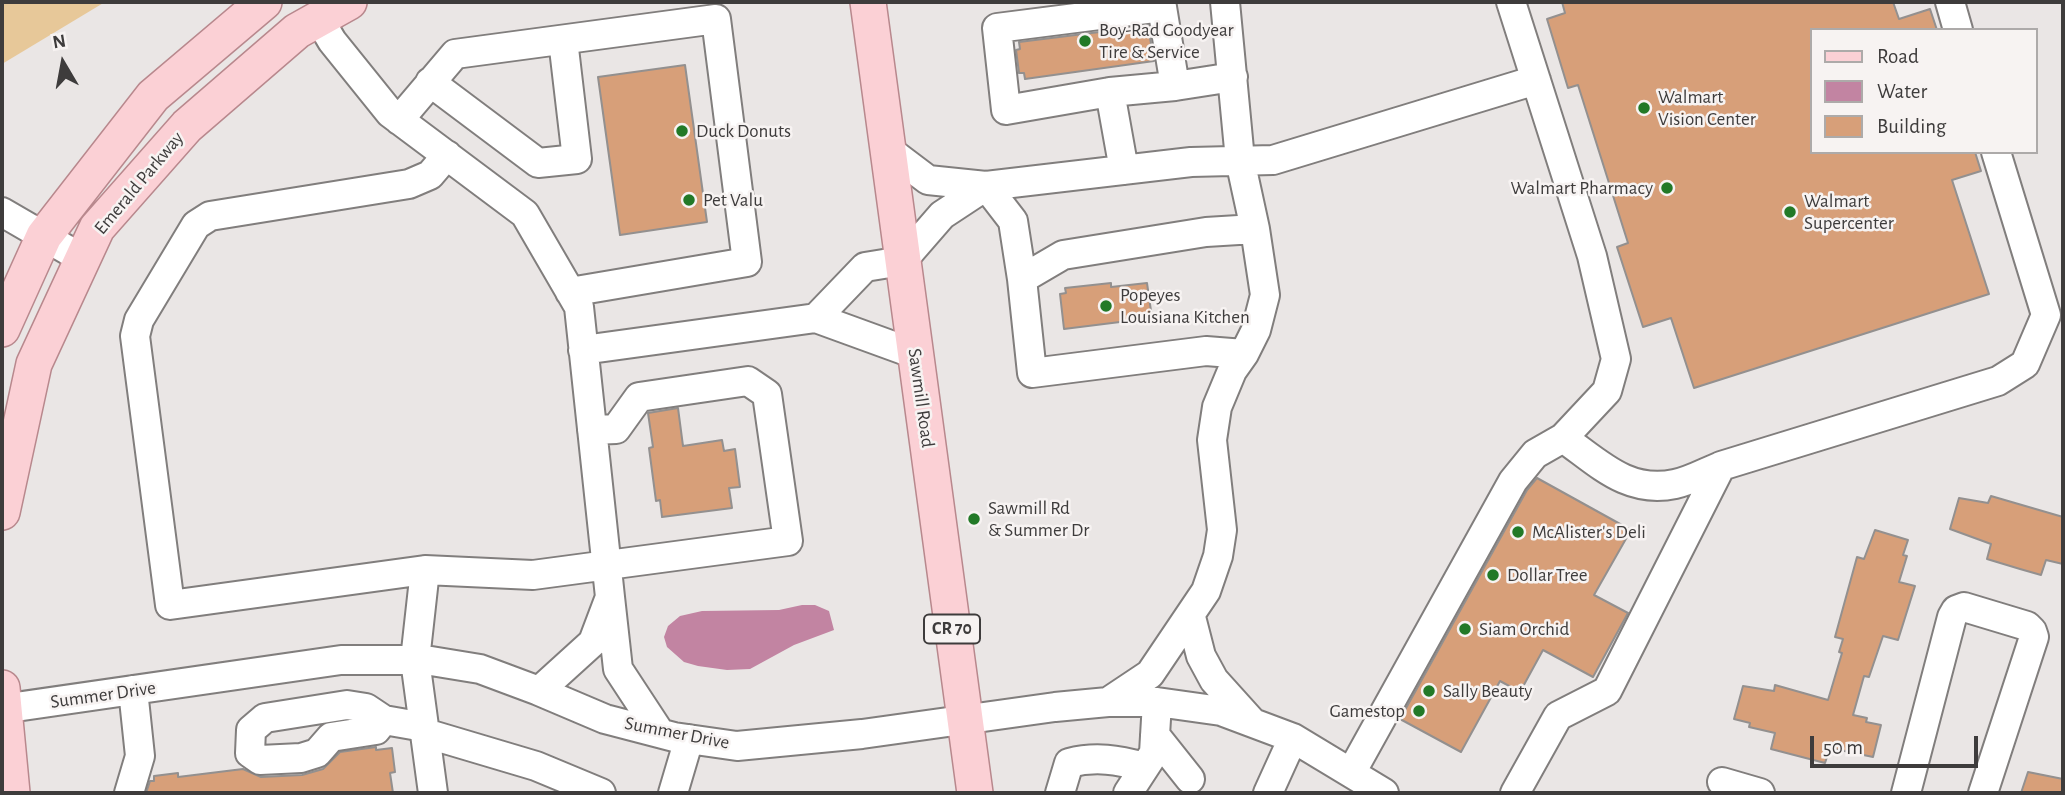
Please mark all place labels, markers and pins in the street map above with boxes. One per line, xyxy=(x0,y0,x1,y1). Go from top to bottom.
place label: Boy-Rad Goodyear Tire & Service xyxy=(1099,19,1234,63)
marker: Boy-Rad Goodyear Tire & Service xyxy=(1077,33,1093,49)
place label: Walmart Vision Center xyxy=(1658,86,1756,130)
marker: Walmart Vision Center xyxy=(1636,100,1652,116)
place label: Duck Donuts xyxy=(696,120,791,142)
marker: Duck Donuts xyxy=(674,123,690,139)
place label: Walmart Pharmacy xyxy=(1511,177,1653,199)
marker: Walmart Pharmacy xyxy=(1659,180,1675,196)
place label: Pet Valu xyxy=(703,189,763,211)
place label: Walmart Supercenter xyxy=(1804,190,1894,234)
marker: Pet Valu xyxy=(681,192,697,208)
marker: Walmart Supercenter xyxy=(1782,204,1798,220)
place label: Popeyes Louisiana Kitchen xyxy=(1120,284,1250,328)
marker: Popeyes Louisiana Kitchen xyxy=(1098,298,1114,314)
place label: Sawmill Rd & Summer Dr xyxy=(988,497,1089,541)
marker: Sawmill Rd & Summer Dr xyxy=(966,511,982,527)
place label: McAlister's Deli xyxy=(1532,521,1646,543)
marker: McAlister's Deli xyxy=(1510,524,1526,540)
place label: Dollar Tree xyxy=(1507,564,1588,586)
marker: Dollar Tree xyxy=(1485,567,1501,583)
place label: Siam Orchid xyxy=(1479,618,1569,640)
marker: Siam Orchid xyxy=(1457,621,1473,637)
place label: Sally Beauty xyxy=(1443,680,1532,702)
marker: Sally Beauty xyxy=(1421,683,1437,699)
place label: Gamestop xyxy=(1329,700,1405,722)
marker: Gamestop xyxy=(1411,703,1427,719)

